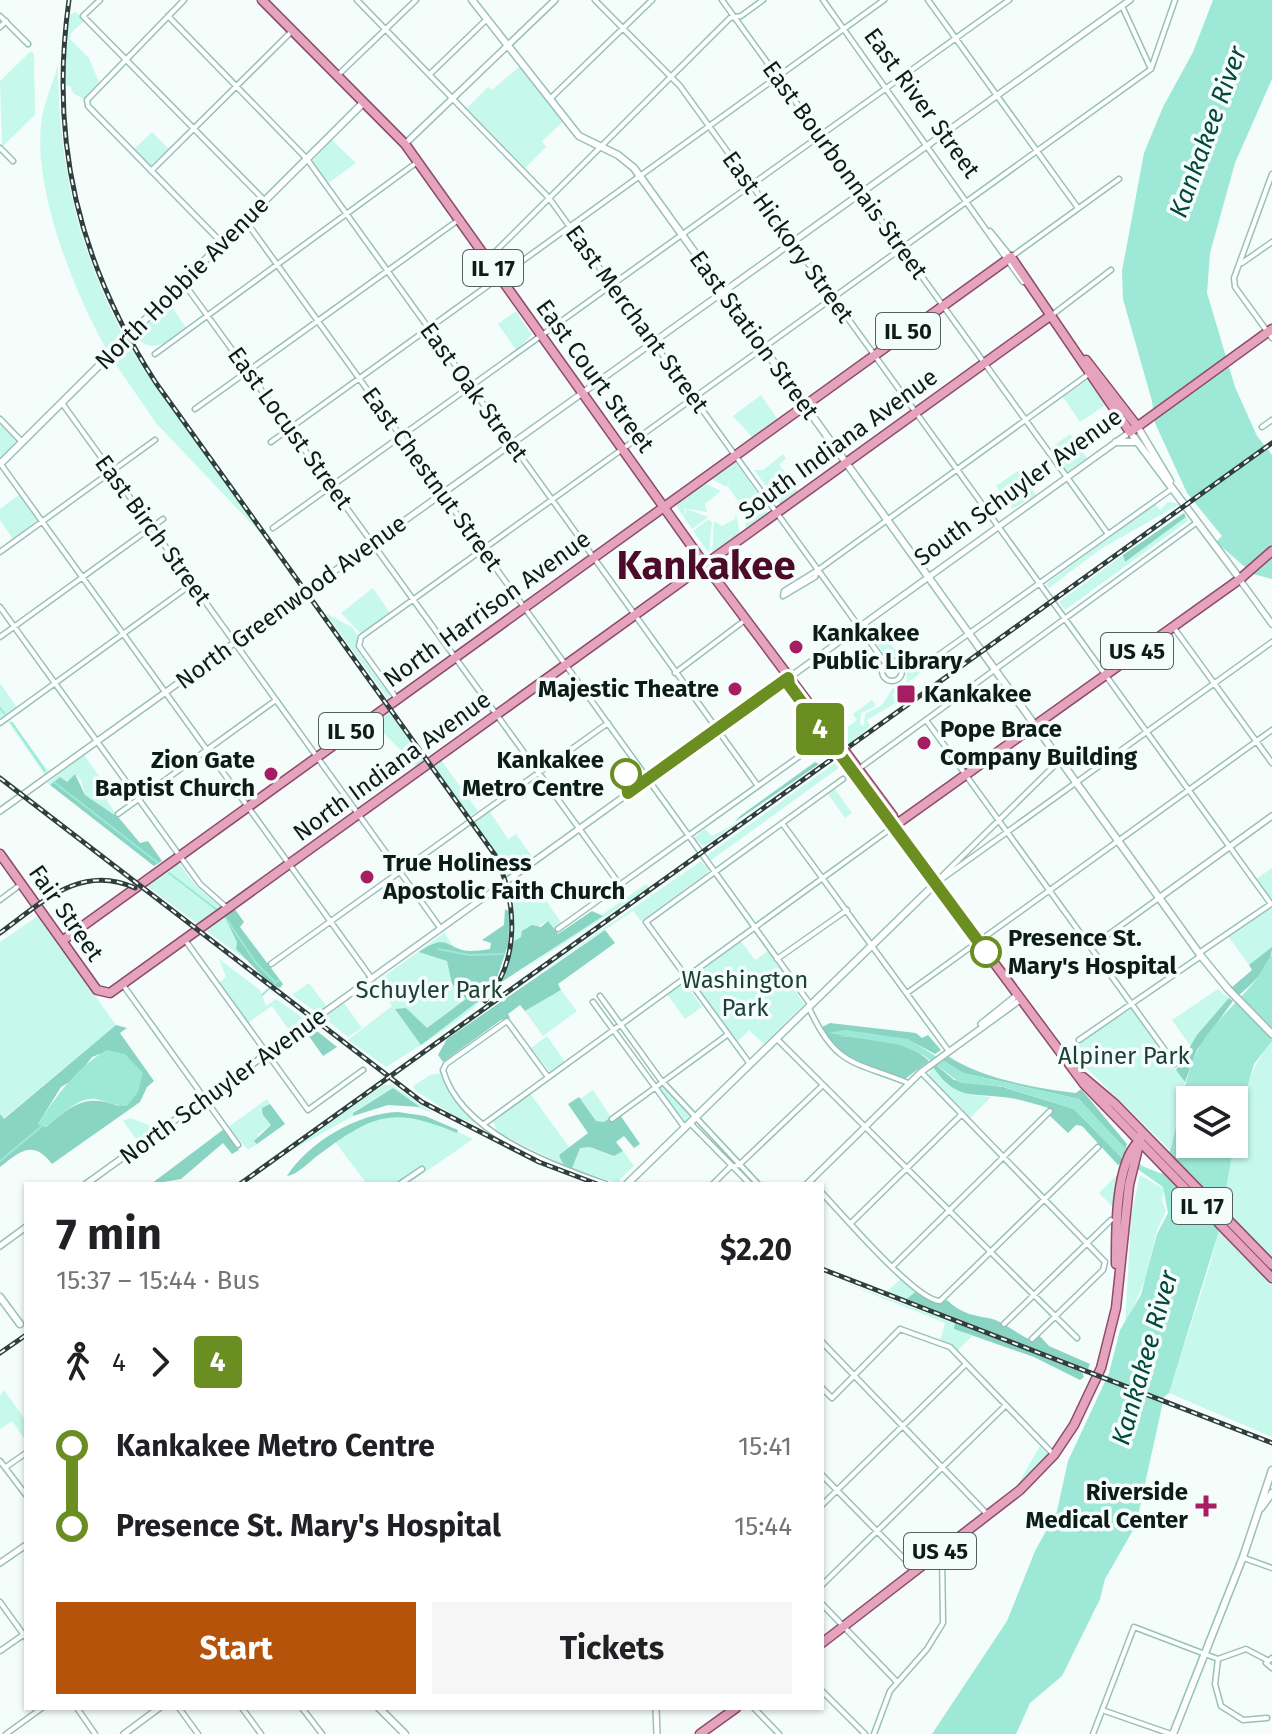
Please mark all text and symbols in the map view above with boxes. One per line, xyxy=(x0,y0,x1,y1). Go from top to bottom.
street label: East River Street xyxy=(858,23,986,184)
water label: Kankakee River xyxy=(1163,41,1254,222)
street label: East Bourbonnais Street xyxy=(757,56,934,285)
street label: East Hickory Street xyxy=(716,146,860,328)
street label: North Hobbie Avenue xyxy=(90,191,274,375)
street label: East Merchant Street xyxy=(560,220,715,418)
street label: East Station Street xyxy=(684,245,825,425)
road number: IL 17 xyxy=(463,250,523,286)
street label: East Court Street xyxy=(530,294,660,458)
road number: IL 50 xyxy=(876,313,940,349)
street label: East Oak Street xyxy=(414,317,534,467)
street label: East Locust Street xyxy=(222,341,358,515)
street label: South Indiana Avenue xyxy=(733,363,943,525)
street label: East Chestnut Street xyxy=(356,382,508,576)
street label: South Schuyler Avenue xyxy=(909,402,1127,572)
street label: East Birch Street xyxy=(89,450,217,611)
street label: North Greenwood Avenue xyxy=(170,509,412,695)
street label: North Harrison Avenue xyxy=(378,525,596,693)
district label: Kankakee xyxy=(616,542,796,590)
place label: Kankakee Public Library xyxy=(812,619,963,675)
road number: US 45 xyxy=(1101,633,1173,669)
marker: Kankakee Public Library xyxy=(787,638,805,656)
place label: Majestic Theatre xyxy=(538,675,719,703)
marker: Majestic Theatre xyxy=(726,680,744,698)
place label: Kankakee xyxy=(924,680,1031,708)
marker: Kankakee xyxy=(895,683,917,705)
street label: North Indiana Avenue xyxy=(288,685,496,847)
line badge: 4 xyxy=(794,703,846,755)
text: 4 xyxy=(812,712,828,745)
road number: IL 50 xyxy=(319,713,383,749)
place label: Pope Brace Company Building xyxy=(940,715,1138,771)
marker: Pope Brace Company Building xyxy=(915,734,933,752)
place label: Zion Gate Baptist Church xyxy=(95,746,255,802)
place label: Kankakee Metro Centre xyxy=(462,746,604,802)
marker: Kankakee Metro Centre xyxy=(611,759,641,789)
marker: Zion Gate Baptist Church xyxy=(262,765,280,783)
place label: True Holiness Apostolic Faith Church xyxy=(382,849,625,905)
street label: Fair Street xyxy=(23,860,109,967)
marker: True Holiness Apostolic Faith Church xyxy=(358,868,376,886)
place label: Presence St. Mary's Hospital xyxy=(1008,924,1177,980)
marker: Presence St. Mary's Hospital xyxy=(971,937,1001,967)
park label: Washington Park xyxy=(682,966,808,1022)
park label: Schuyler Park xyxy=(355,976,503,1004)
street label: North Schuyler Avenue xyxy=(114,1002,332,1170)
park label: Alpiner Park xyxy=(1058,1042,1191,1070)
map controls xyxy=(1176,1086,1248,1158)
button: layers xyxy=(1176,1086,1248,1158)
road number: IL 17 xyxy=(1172,1188,1232,1224)
text: 7 min xyxy=(56,1208,162,1261)
text: $2.20 xyxy=(720,1232,792,1268)
text: 15:37 – 15:44 · Bus xyxy=(56,1265,260,1296)
water label: Kankakee River xyxy=(1105,1266,1185,1449)
icon: walk xyxy=(56,1340,100,1384)
icon: forward xyxy=(138,1340,182,1384)
text: 4 xyxy=(210,1345,226,1378)
text: 4 xyxy=(112,1347,126,1378)
text: Kankakee Metro Centre xyxy=(116,1428,435,1464)
text: 15:41 xyxy=(738,1431,792,1462)
place label: Riverside Medical Center xyxy=(1026,1478,1188,1534)
marker: Riverside Medical Center xyxy=(1195,1495,1217,1517)
text: Presence St. Mary's Hospital xyxy=(116,1508,501,1544)
text: 15:44 xyxy=(734,1511,792,1542)
road number: US 45 xyxy=(904,1533,976,1569)
button: Start xyxy=(56,1602,416,1694)
button: Tickets xyxy=(432,1602,792,1694)

